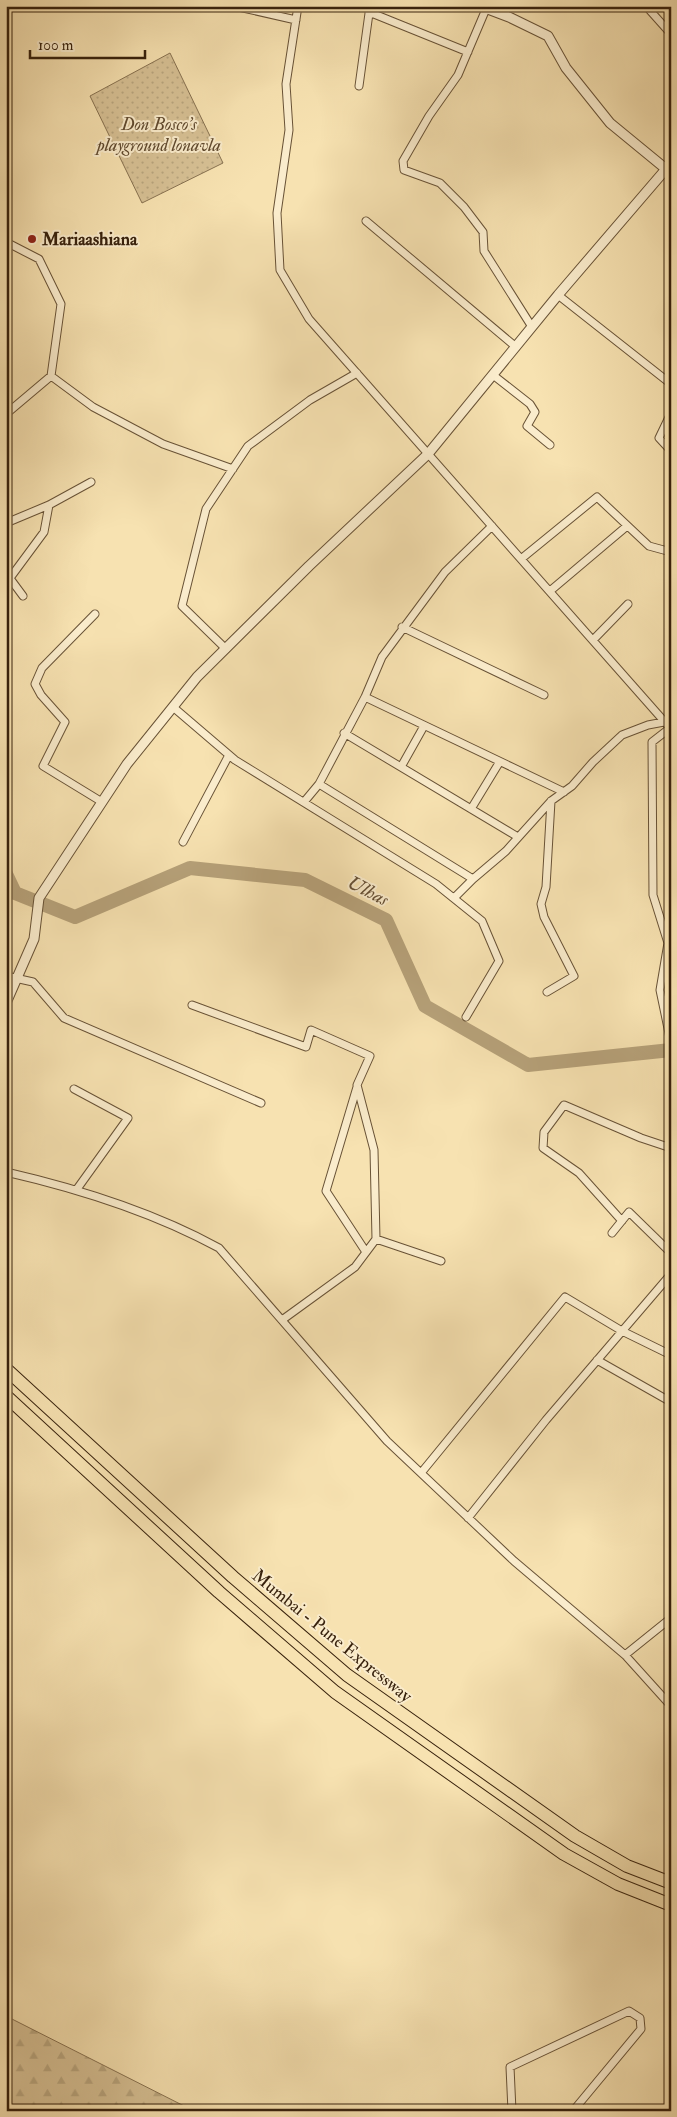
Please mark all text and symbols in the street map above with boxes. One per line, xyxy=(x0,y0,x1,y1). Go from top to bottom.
scale bar xyxy=(30,28,145,60)
text: 100 m xyxy=(38,36,74,55)
park label: Don Bosco's playground lonavla xyxy=(94,113,221,157)
place label: Mariaashiana xyxy=(41,228,138,251)
marker: Mariaashiana xyxy=(26,233,38,245)
water label: Ulhas xyxy=(343,871,393,912)
street label: Mumbai - Pune Expressway xyxy=(247,1564,418,1708)

